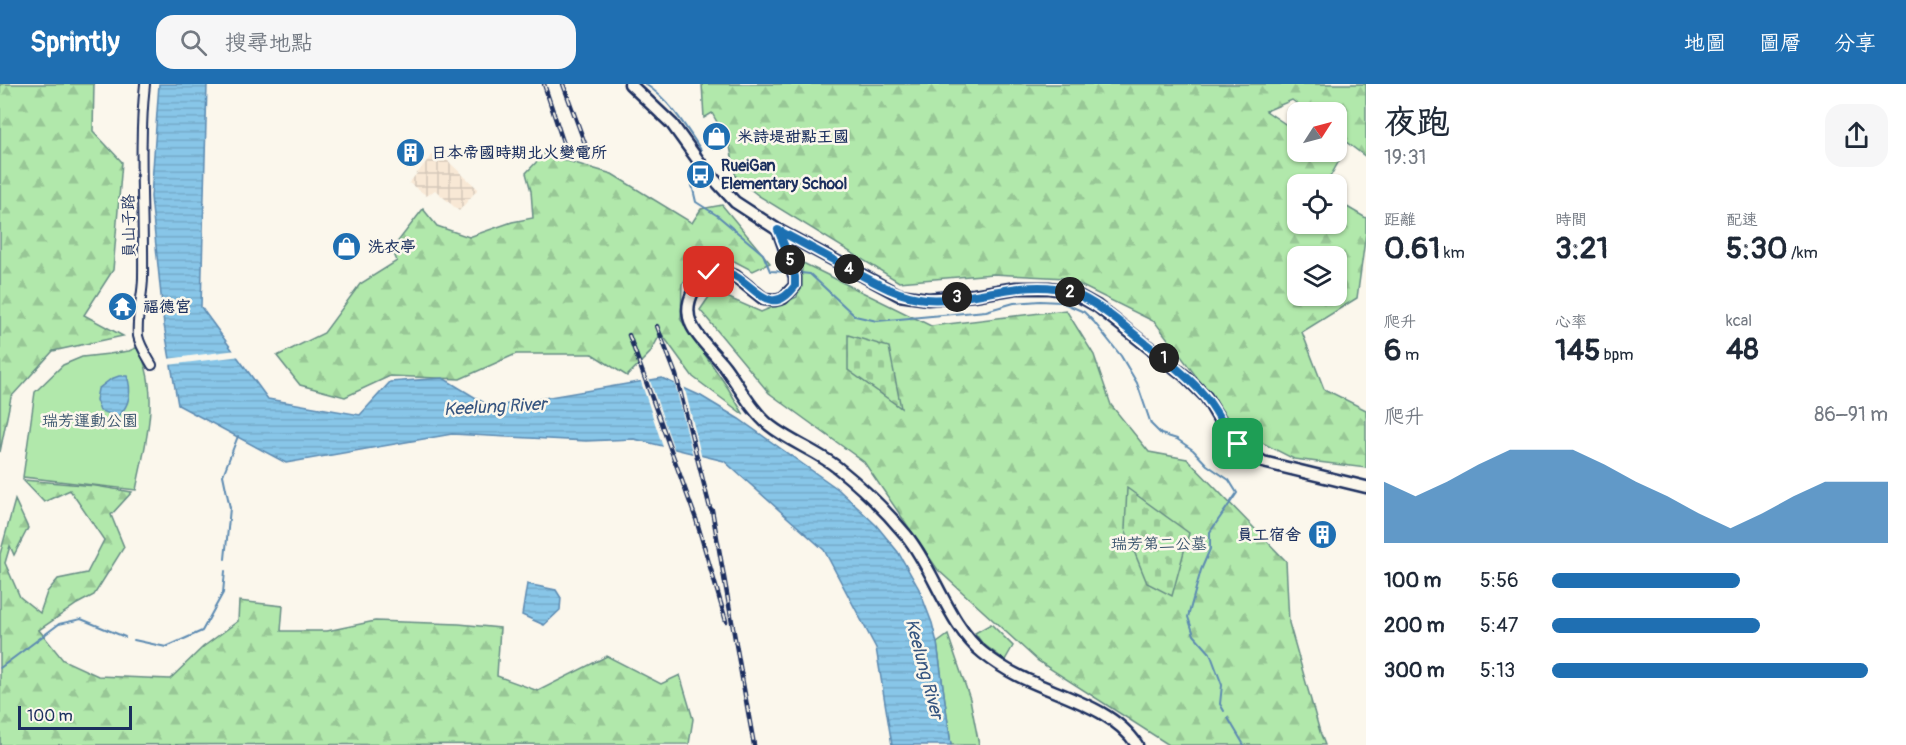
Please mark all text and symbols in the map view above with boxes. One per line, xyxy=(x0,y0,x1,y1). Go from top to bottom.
search box xyxy=(156,15,576,69)
text: Sprintly xyxy=(30,25,120,60)
icon: search xyxy=(177,26,210,59)
text: 搜尋地點 xyxy=(225,29,313,57)
text: 地圖 xyxy=(1684,30,1726,57)
text: 圖層 xyxy=(1759,30,1801,57)
text: 分享 xyxy=(1834,30,1876,57)
north arrow xyxy=(1287,102,1347,162)
map controls xyxy=(1287,102,1347,306)
text: 夜跑 xyxy=(1384,102,1450,143)
button: share xyxy=(1825,104,1888,167)
shop icon: 米詩堤甜點王國 xyxy=(700,121,732,153)
place label: 米詩堤甜點王國 xyxy=(737,127,849,147)
building icon: 日本帝國時期北火變電所 xyxy=(394,137,426,169)
place label: 日本帝國時期北火變電所 xyxy=(431,143,607,163)
text: 19:31 xyxy=(1384,145,1426,170)
place label: RueiGan Elementary School xyxy=(721,156,848,194)
bus stop icon: RueiGan Elementary School xyxy=(684,159,716,191)
button: locate xyxy=(1287,174,1347,234)
street label: 員山子路 xyxy=(118,194,140,258)
text: 距離 xyxy=(1384,210,1416,230)
text: 時間 xyxy=(1555,210,1587,230)
text: 配速 xyxy=(1726,210,1758,230)
text: 0.61 xyxy=(1384,230,1440,267)
text: 3:21 xyxy=(1555,230,1608,267)
text: 5:30 xyxy=(1726,230,1788,267)
shop icon: 洗衣亭 xyxy=(331,231,363,263)
place label: 洗衣亭 xyxy=(368,237,416,257)
text: km xyxy=(1440,243,1465,263)
text: /km xyxy=(1788,243,1818,263)
pin: 5 xyxy=(775,245,805,275)
pin xyxy=(683,246,734,297)
button: layers xyxy=(1287,246,1347,306)
text: 5 xyxy=(786,250,794,270)
pin: 4 xyxy=(834,254,864,284)
icon: check xyxy=(692,255,725,288)
text: 4 xyxy=(844,259,854,279)
pin: 2 xyxy=(1055,277,1085,307)
pin: 3 xyxy=(942,282,972,312)
text: 2 xyxy=(1066,282,1074,302)
text: 3 xyxy=(953,287,961,307)
temple icon: 福德宮 xyxy=(106,291,138,323)
place label: 福德宮 xyxy=(143,297,191,317)
text: kcal xyxy=(1726,311,1752,331)
text: 爬升 xyxy=(1384,312,1416,332)
text: 心率 xyxy=(1555,312,1587,332)
text: 48 xyxy=(1726,331,1759,368)
text: 6 xyxy=(1384,332,1401,369)
text: 145 xyxy=(1555,332,1600,369)
pin: 1 xyxy=(1149,343,1179,373)
text: m xyxy=(1401,345,1419,365)
text: bpm xyxy=(1600,345,1633,365)
text: 1 xyxy=(1161,348,1167,368)
water label: Keelung River xyxy=(443,393,549,421)
text: 86–91 m xyxy=(1814,402,1888,427)
text: 爬升 xyxy=(1384,404,1424,429)
park label: 瑞芳運動公園 xyxy=(42,411,138,431)
pin xyxy=(1212,418,1263,469)
icon: arrive xyxy=(1221,427,1254,460)
building icon: 員工宿舍 xyxy=(1306,519,1338,551)
place label: 員工宿舍 xyxy=(1237,525,1301,545)
park label: 瑞芳第二公墓 xyxy=(1111,534,1207,554)
text: 100 m xyxy=(1384,568,1441,593)
text: 5:56 xyxy=(1480,568,1519,593)
text: 200 m xyxy=(1384,613,1445,638)
text: 5:47 xyxy=(1480,613,1518,638)
water label: Keelung River xyxy=(900,616,949,724)
text: 300 m xyxy=(1384,658,1445,683)
text: 5:13 xyxy=(1480,658,1515,683)
scale bar xyxy=(18,703,132,730)
text: 100 m xyxy=(27,706,73,726)

